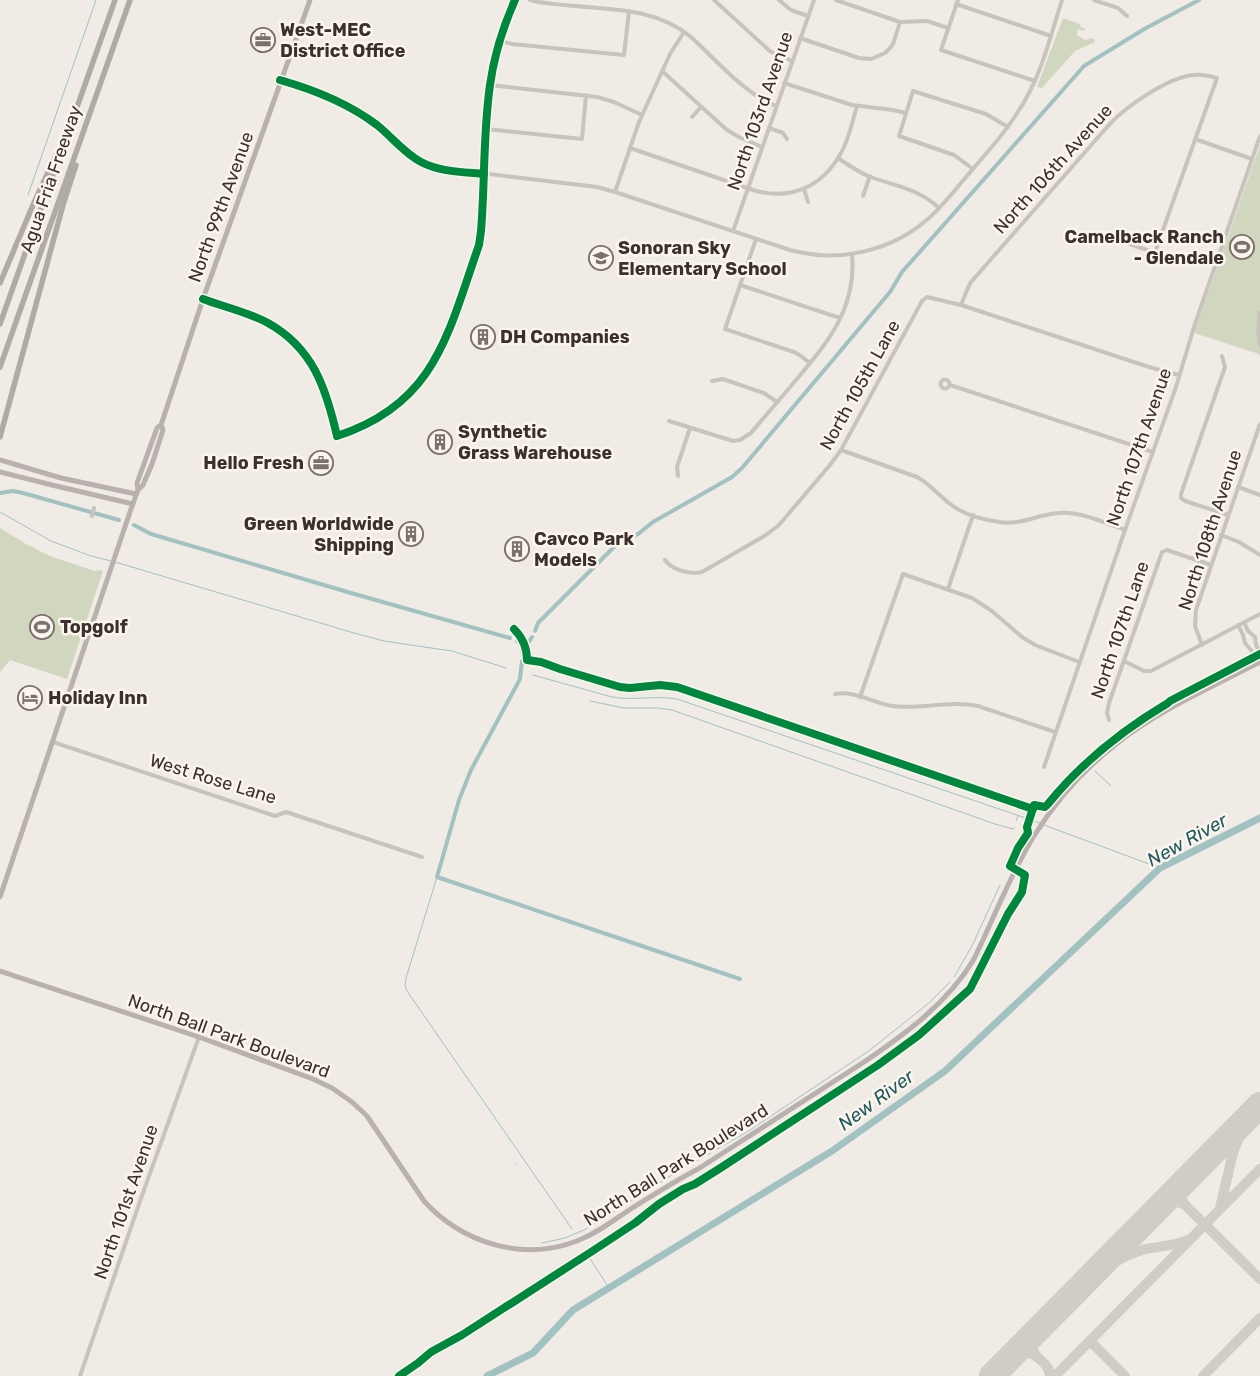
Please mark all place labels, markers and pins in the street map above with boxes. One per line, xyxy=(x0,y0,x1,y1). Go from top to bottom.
place label: West-MEC District Office xyxy=(280,19,406,62)
office icon: West-MEC District Office xyxy=(250,27,276,53)
place label: Camelback Ranch - Glendale xyxy=(1065,226,1224,269)
sports icon: Camelback Ranch - Glendale xyxy=(1229,234,1255,260)
place label: Sonoran Sky Elementary School xyxy=(618,237,787,280)
school or university icon: Sonoran Sky Elementary School xyxy=(588,245,614,271)
building icon: DH Companies xyxy=(470,324,496,350)
place label: DH Companies xyxy=(500,326,630,348)
place label: Synthetic Grass Warehouse xyxy=(458,421,612,464)
building icon: Synthetic Grass Warehouse xyxy=(427,429,453,455)
office icon: Hello Fresh xyxy=(308,450,334,476)
place label: Hello Fresh xyxy=(203,452,304,474)
place label: Green Worldwide Shipping xyxy=(244,513,394,556)
building icon: Green Worldwide Shipping xyxy=(398,521,424,547)
place label: Cavco Park Models xyxy=(534,528,635,571)
building icon: Cavco Park Models xyxy=(504,536,530,562)
sports icon: Topgolf xyxy=(29,614,55,640)
place label: Topgolf xyxy=(60,616,128,638)
hotel icon: Holiday Inn xyxy=(17,685,43,711)
place label: Holiday Inn xyxy=(48,687,147,709)

